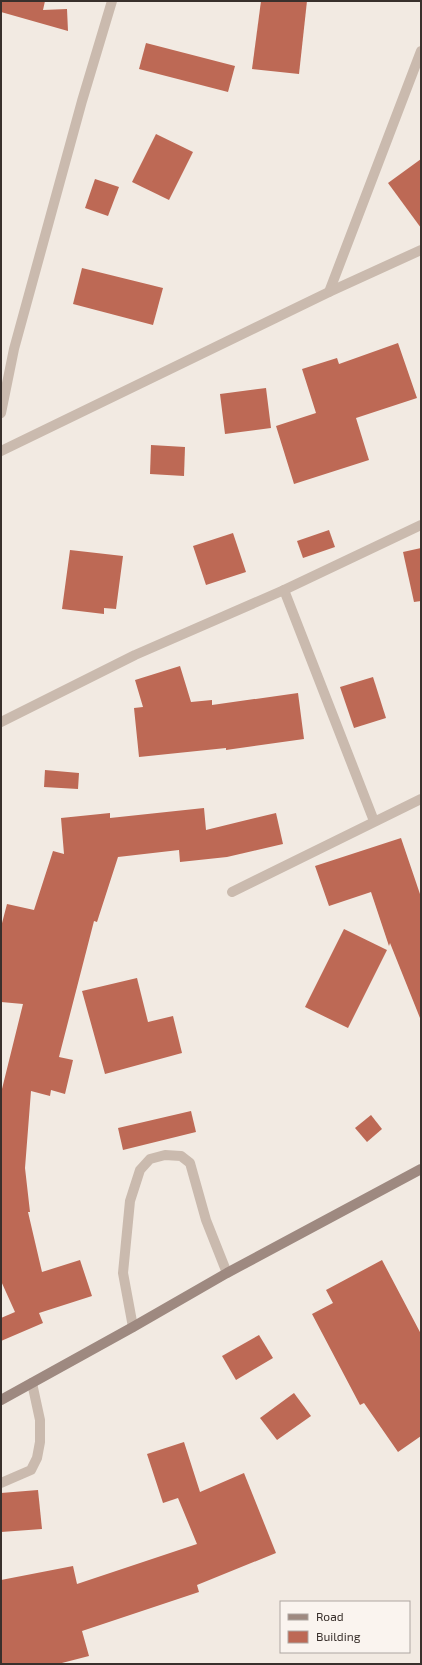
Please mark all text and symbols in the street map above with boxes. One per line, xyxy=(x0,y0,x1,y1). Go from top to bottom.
legend xyxy=(280,1601,410,1653)
text: Road xyxy=(316,1609,344,1623)
text: Building xyxy=(316,1629,361,1643)

